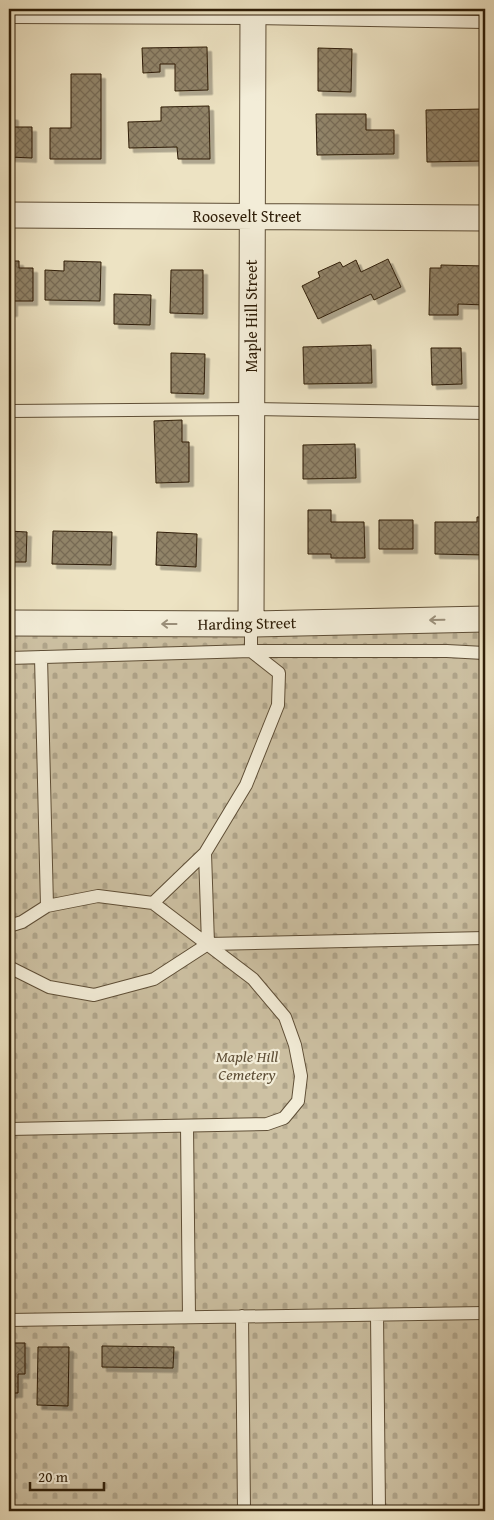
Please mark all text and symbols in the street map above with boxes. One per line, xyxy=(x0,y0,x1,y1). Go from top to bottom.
street label: Roosevelt Street xyxy=(193,204,302,228)
street label: Maple Hill Street xyxy=(239,259,263,372)
street label: Harding Street xyxy=(198,610,297,636)
one-way arrow xyxy=(429,615,445,624)
one-way arrow xyxy=(161,619,178,629)
park label: Maple Hill Cemetery xyxy=(216,1044,278,1086)
scale bar xyxy=(30,1460,104,1492)
text: 20 m xyxy=(38,1466,69,1487)

